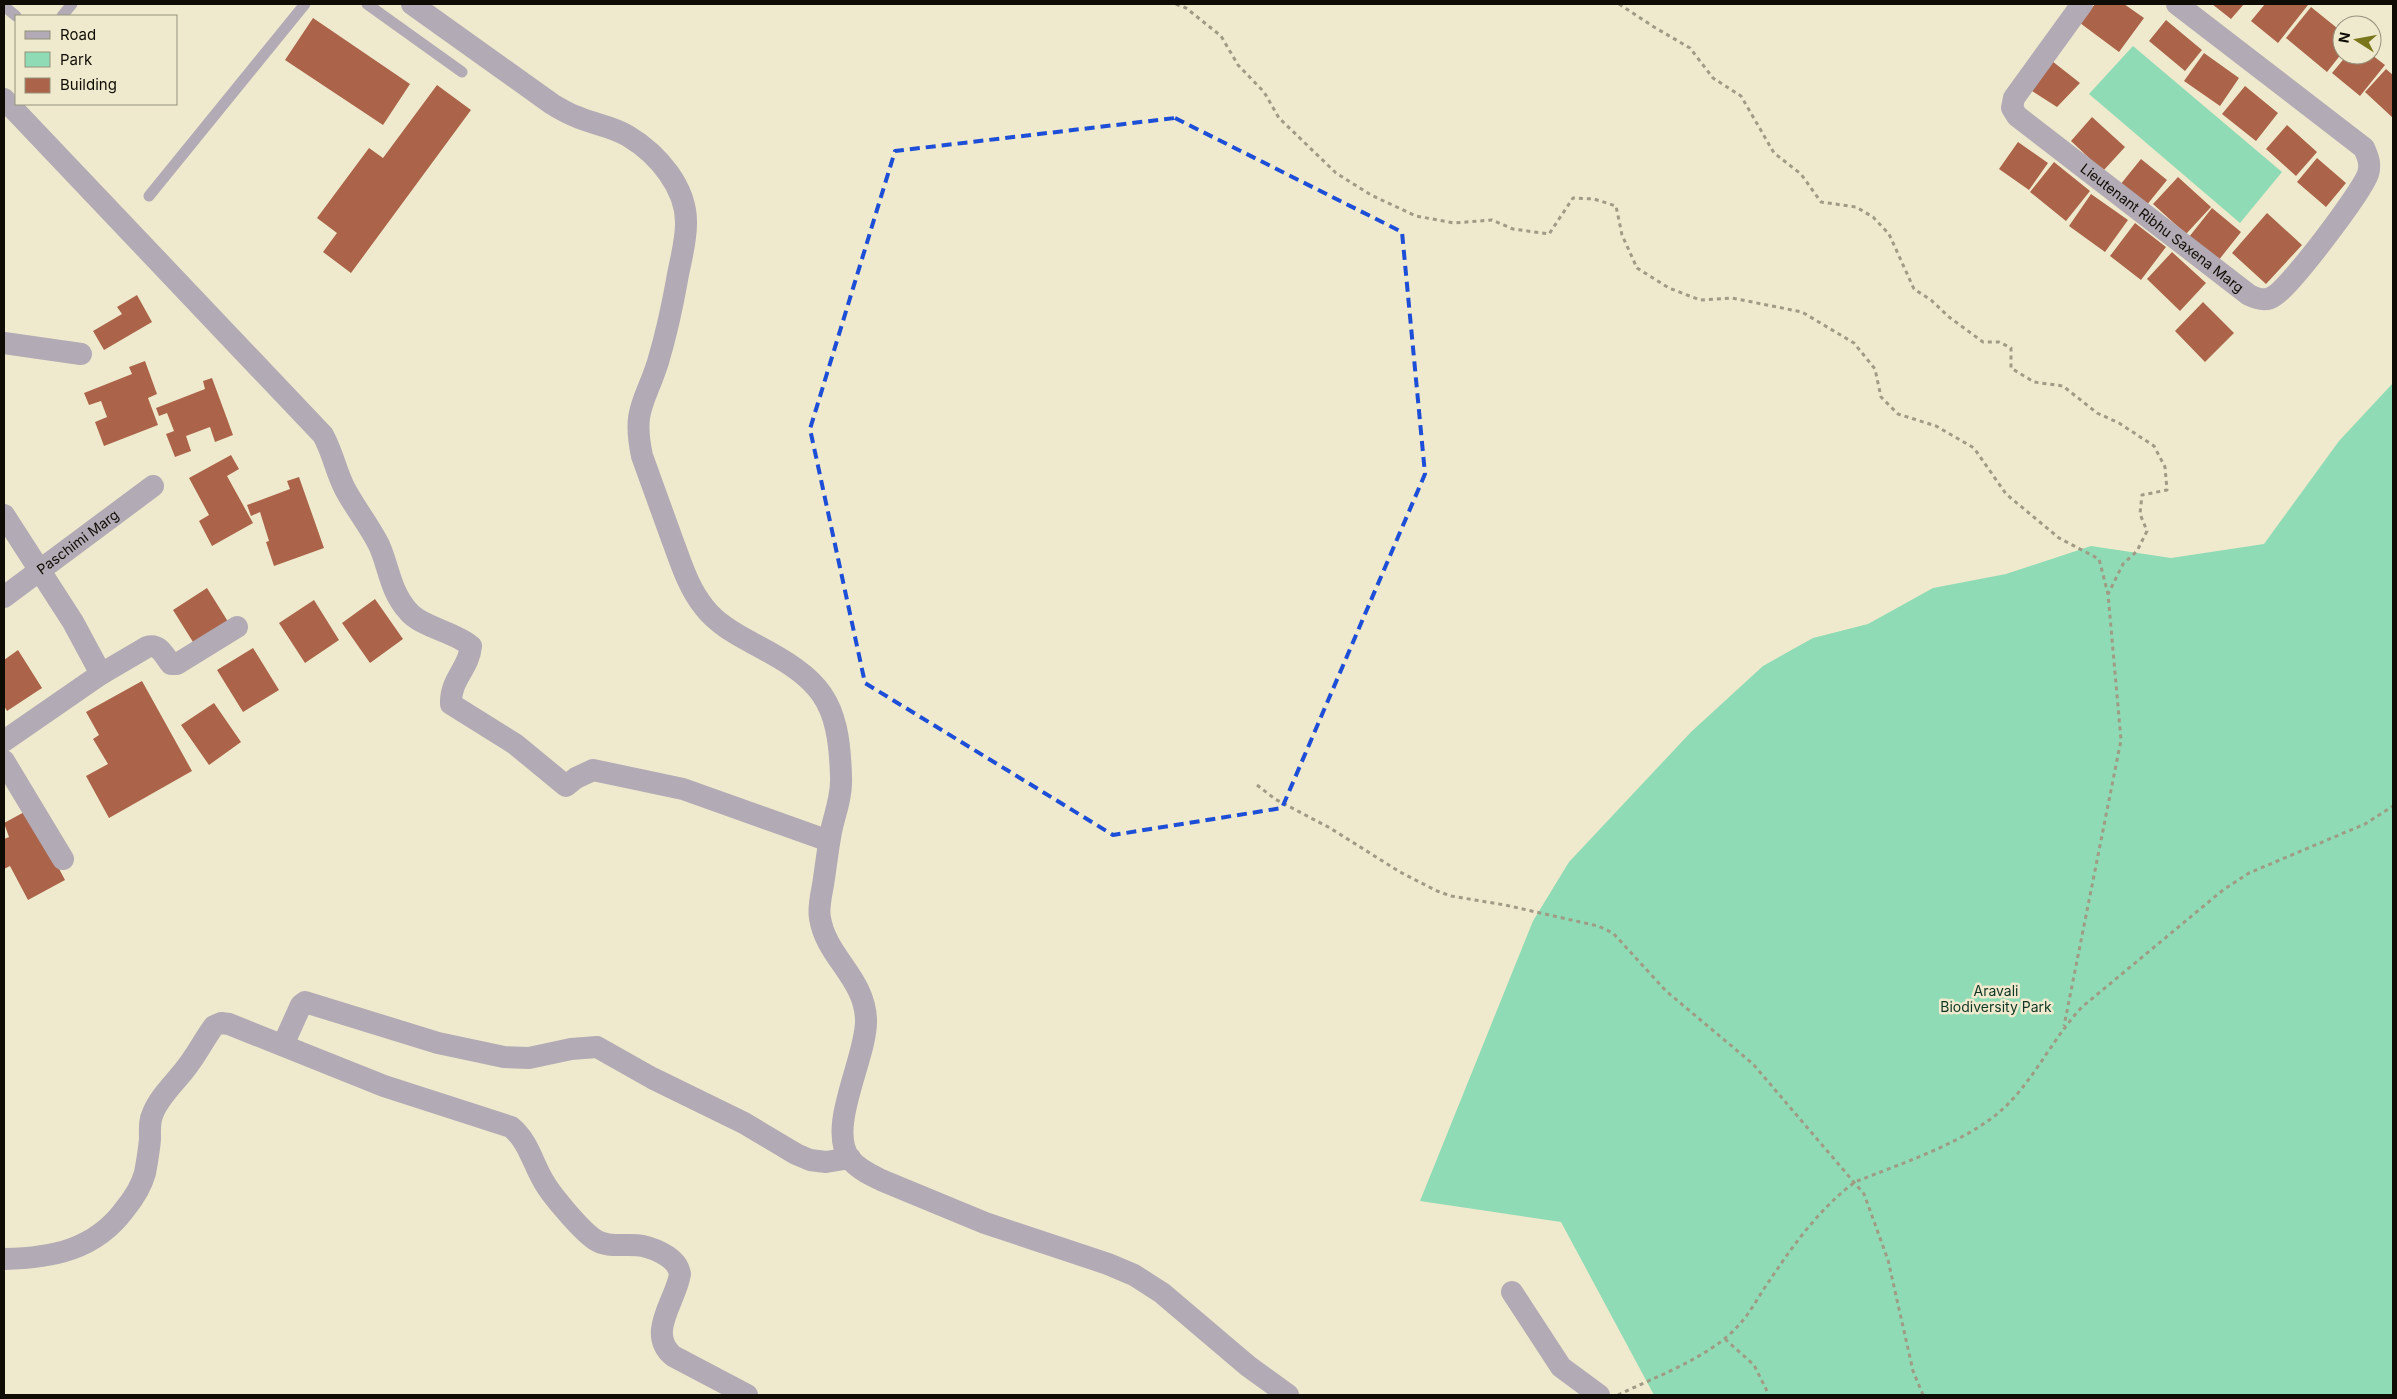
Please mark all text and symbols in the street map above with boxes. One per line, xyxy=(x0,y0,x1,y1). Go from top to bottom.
legend xyxy=(15,15,178,105)
north arrow xyxy=(2332,15,2382,65)
text: Road xyxy=(60,25,96,44)
text: N xyxy=(2334,31,2353,44)
text: Park xyxy=(60,50,93,69)
text: Building xyxy=(60,75,117,94)
street label: Lieutenant Ribhu Saxena Marg xyxy=(2078,159,2247,296)
street label: Paschimi Marg xyxy=(33,506,122,578)
park label: Aravali Biodiversity Park xyxy=(1940,982,2052,1015)

